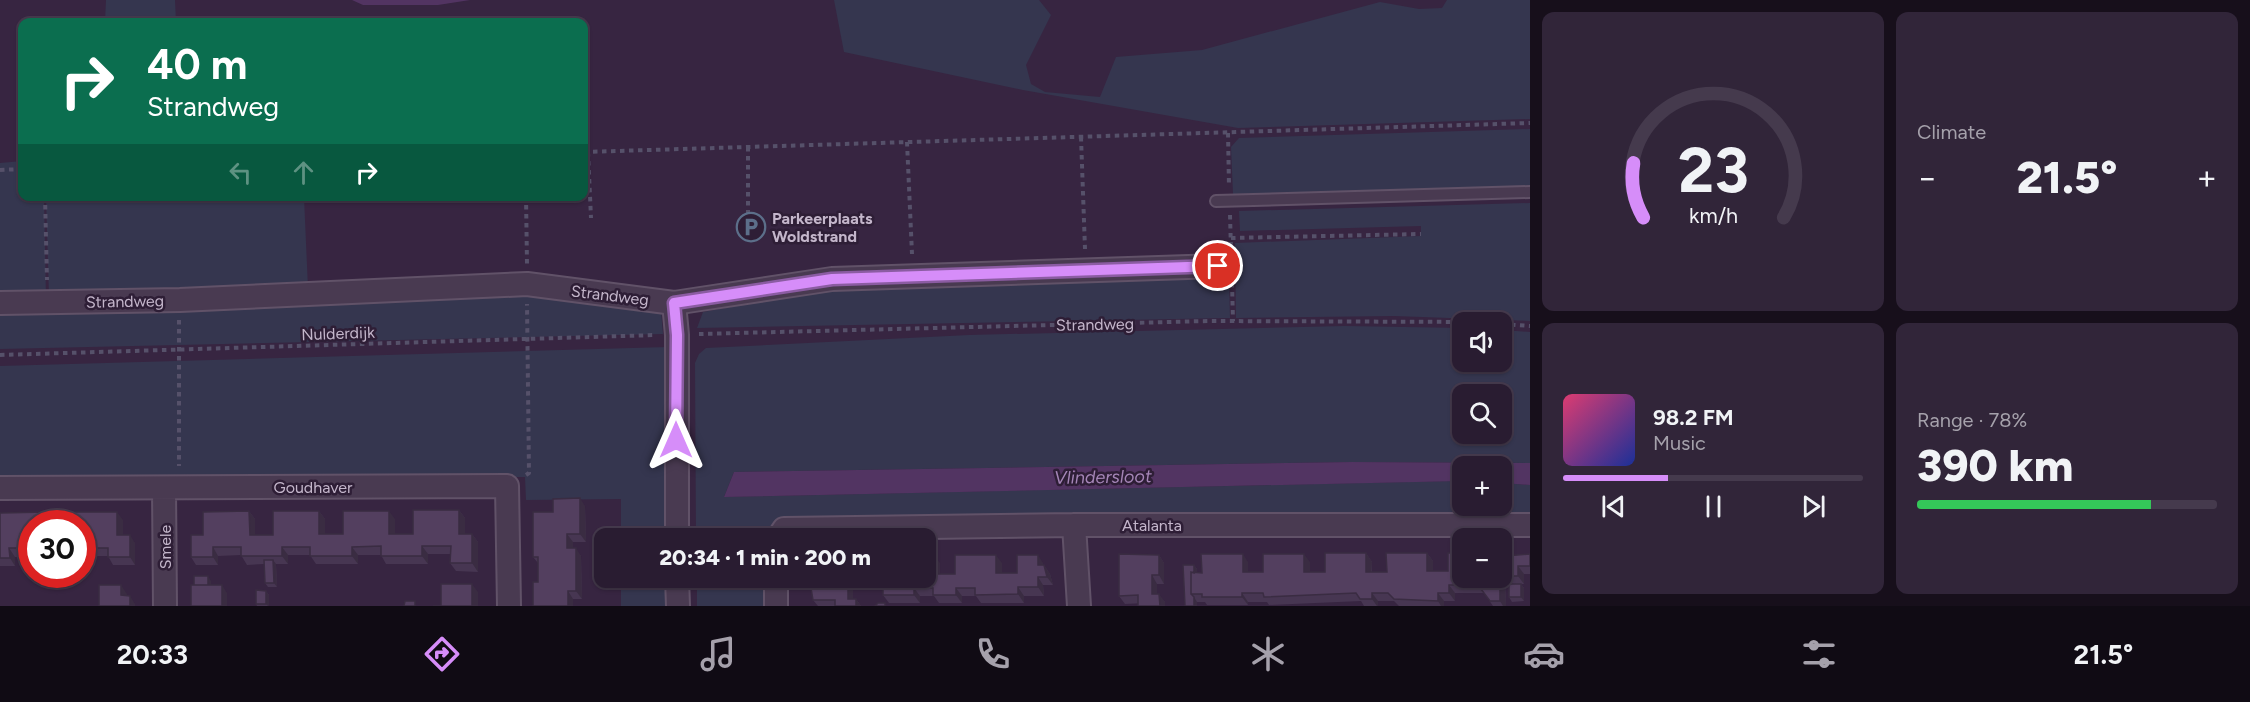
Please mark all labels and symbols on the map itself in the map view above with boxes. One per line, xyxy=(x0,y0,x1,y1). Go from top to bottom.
place label: Parkeerplaats Woldstrand xyxy=(772,209,873,246)
parking icon: Parkeerplaats Woldstrand xyxy=(735,211,767,243)
pin xyxy=(1192,240,1243,291)
street label: Strandweg xyxy=(570,281,650,310)
street label: Strandweg xyxy=(86,291,164,312)
street label: Strandweg xyxy=(1056,314,1134,335)
street label: Nulderdijk xyxy=(301,323,375,344)
position arrow xyxy=(644,408,708,472)
water label: Vlindersloot xyxy=(1054,465,1152,489)
street label: Goudhaver xyxy=(274,478,353,497)
speed limit sign: 30 xyxy=(18,510,96,588)
street label: Atalanta xyxy=(1122,516,1182,535)
street label: Smele xyxy=(156,525,175,569)

